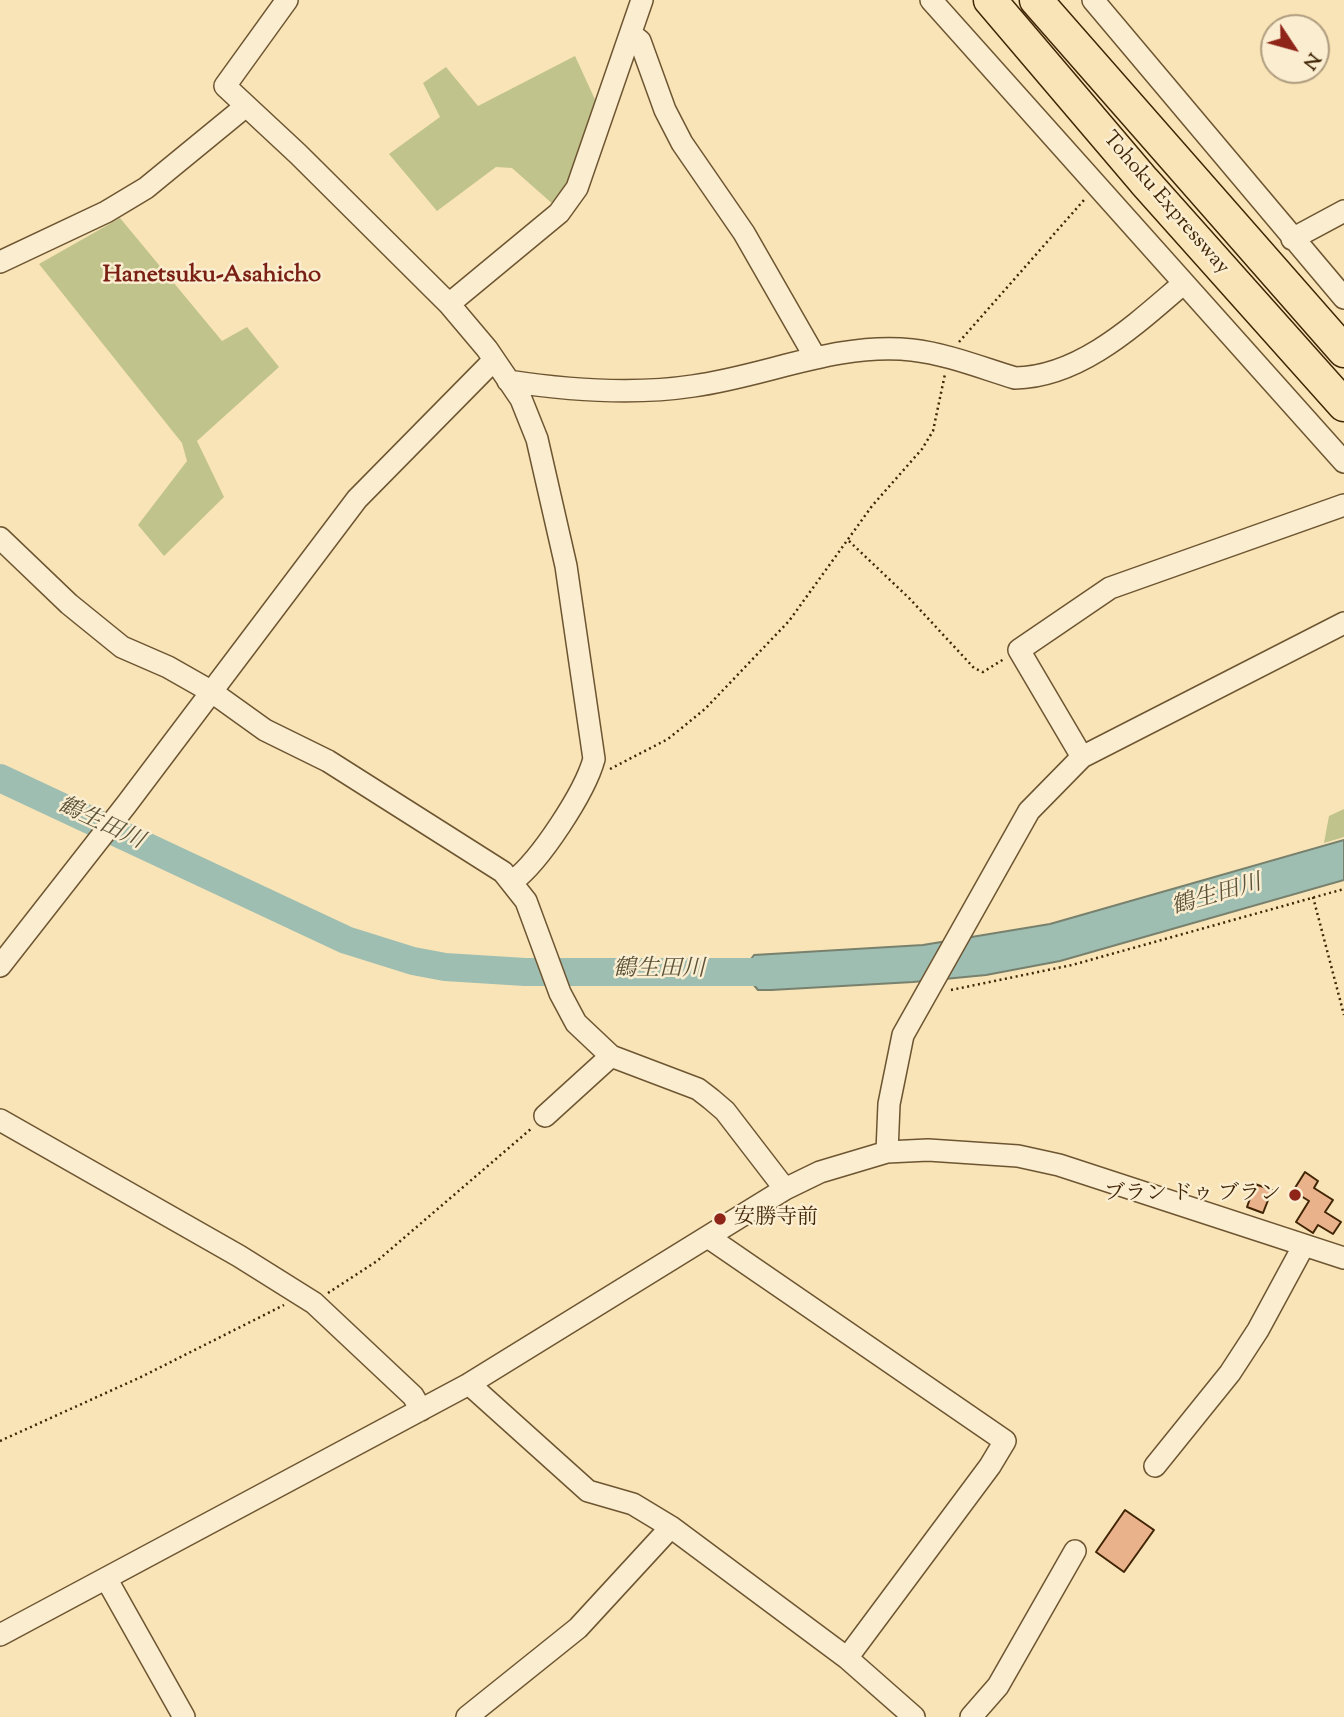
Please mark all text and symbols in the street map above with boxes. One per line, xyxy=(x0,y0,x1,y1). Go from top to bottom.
north arrow xyxy=(1260,14,1330,84)
text: N xyxy=(1295,46,1326,75)
street label: Tohoku Expressway xyxy=(1096,128,1234,280)
district label: Hanetsuku-Asahicho xyxy=(103,263,321,291)
water label: 鶴生田川 xyxy=(52,793,148,857)
water label: 鶴生田川 xyxy=(1169,871,1265,923)
water label: 鶴生田川 xyxy=(613,957,705,985)
place label: ブラン ドゥ ブラン xyxy=(1104,1182,1281,1208)
marker: ブラン ドゥ ブラン xyxy=(1287,1187,1303,1203)
place label: 安勝寺前 xyxy=(734,1206,818,1232)
marker: 安勝寺前 xyxy=(712,1211,728,1227)

